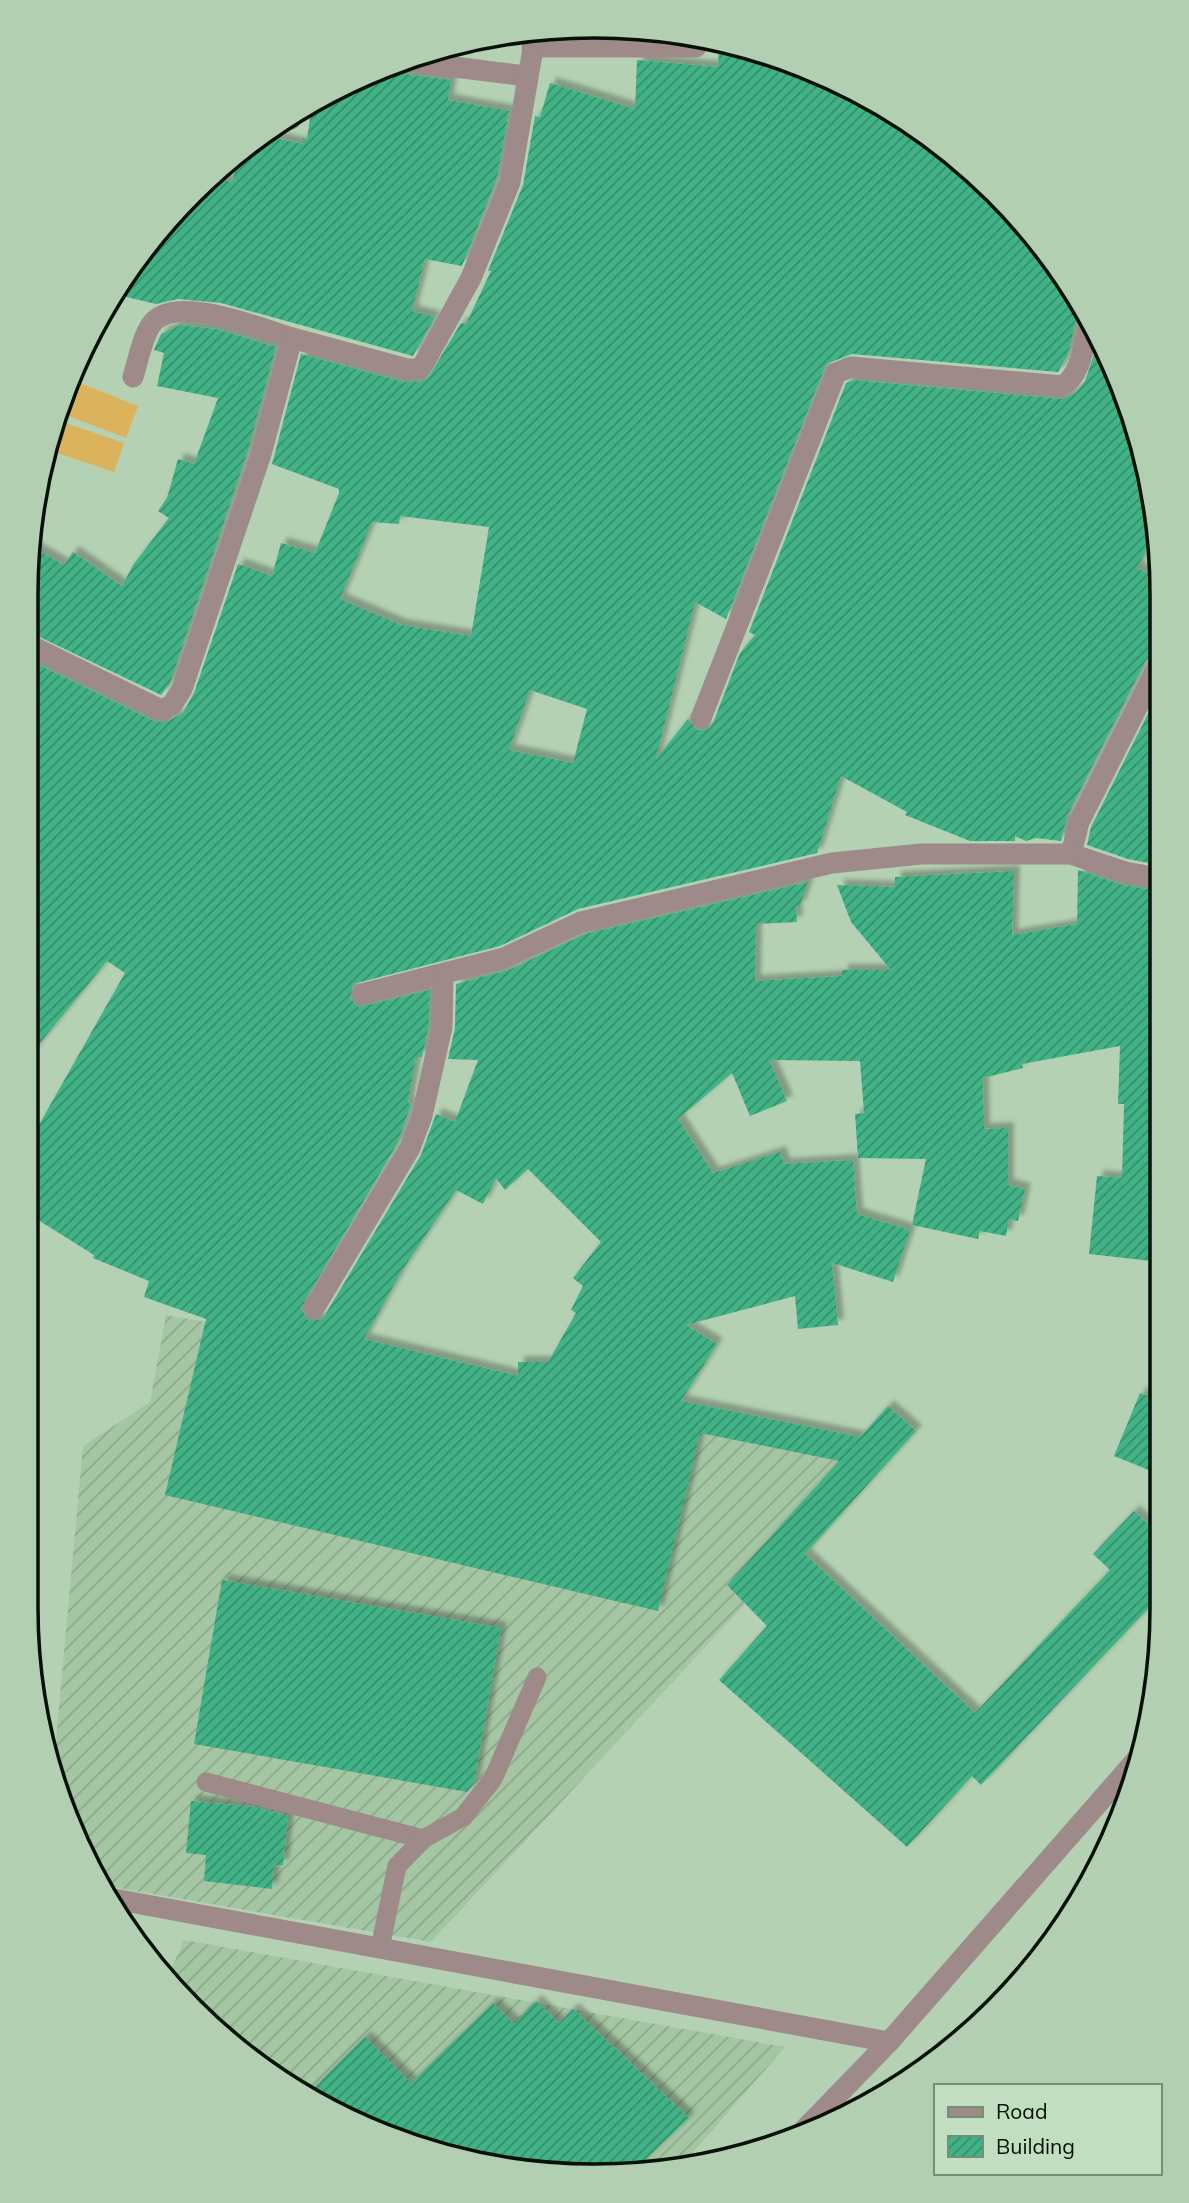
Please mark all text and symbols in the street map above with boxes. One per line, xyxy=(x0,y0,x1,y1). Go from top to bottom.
legend xyxy=(934,2084,1161,2175)
text: Road xyxy=(996,2098,1047,2124)
text: Building xyxy=(996,2133,1075,2159)

